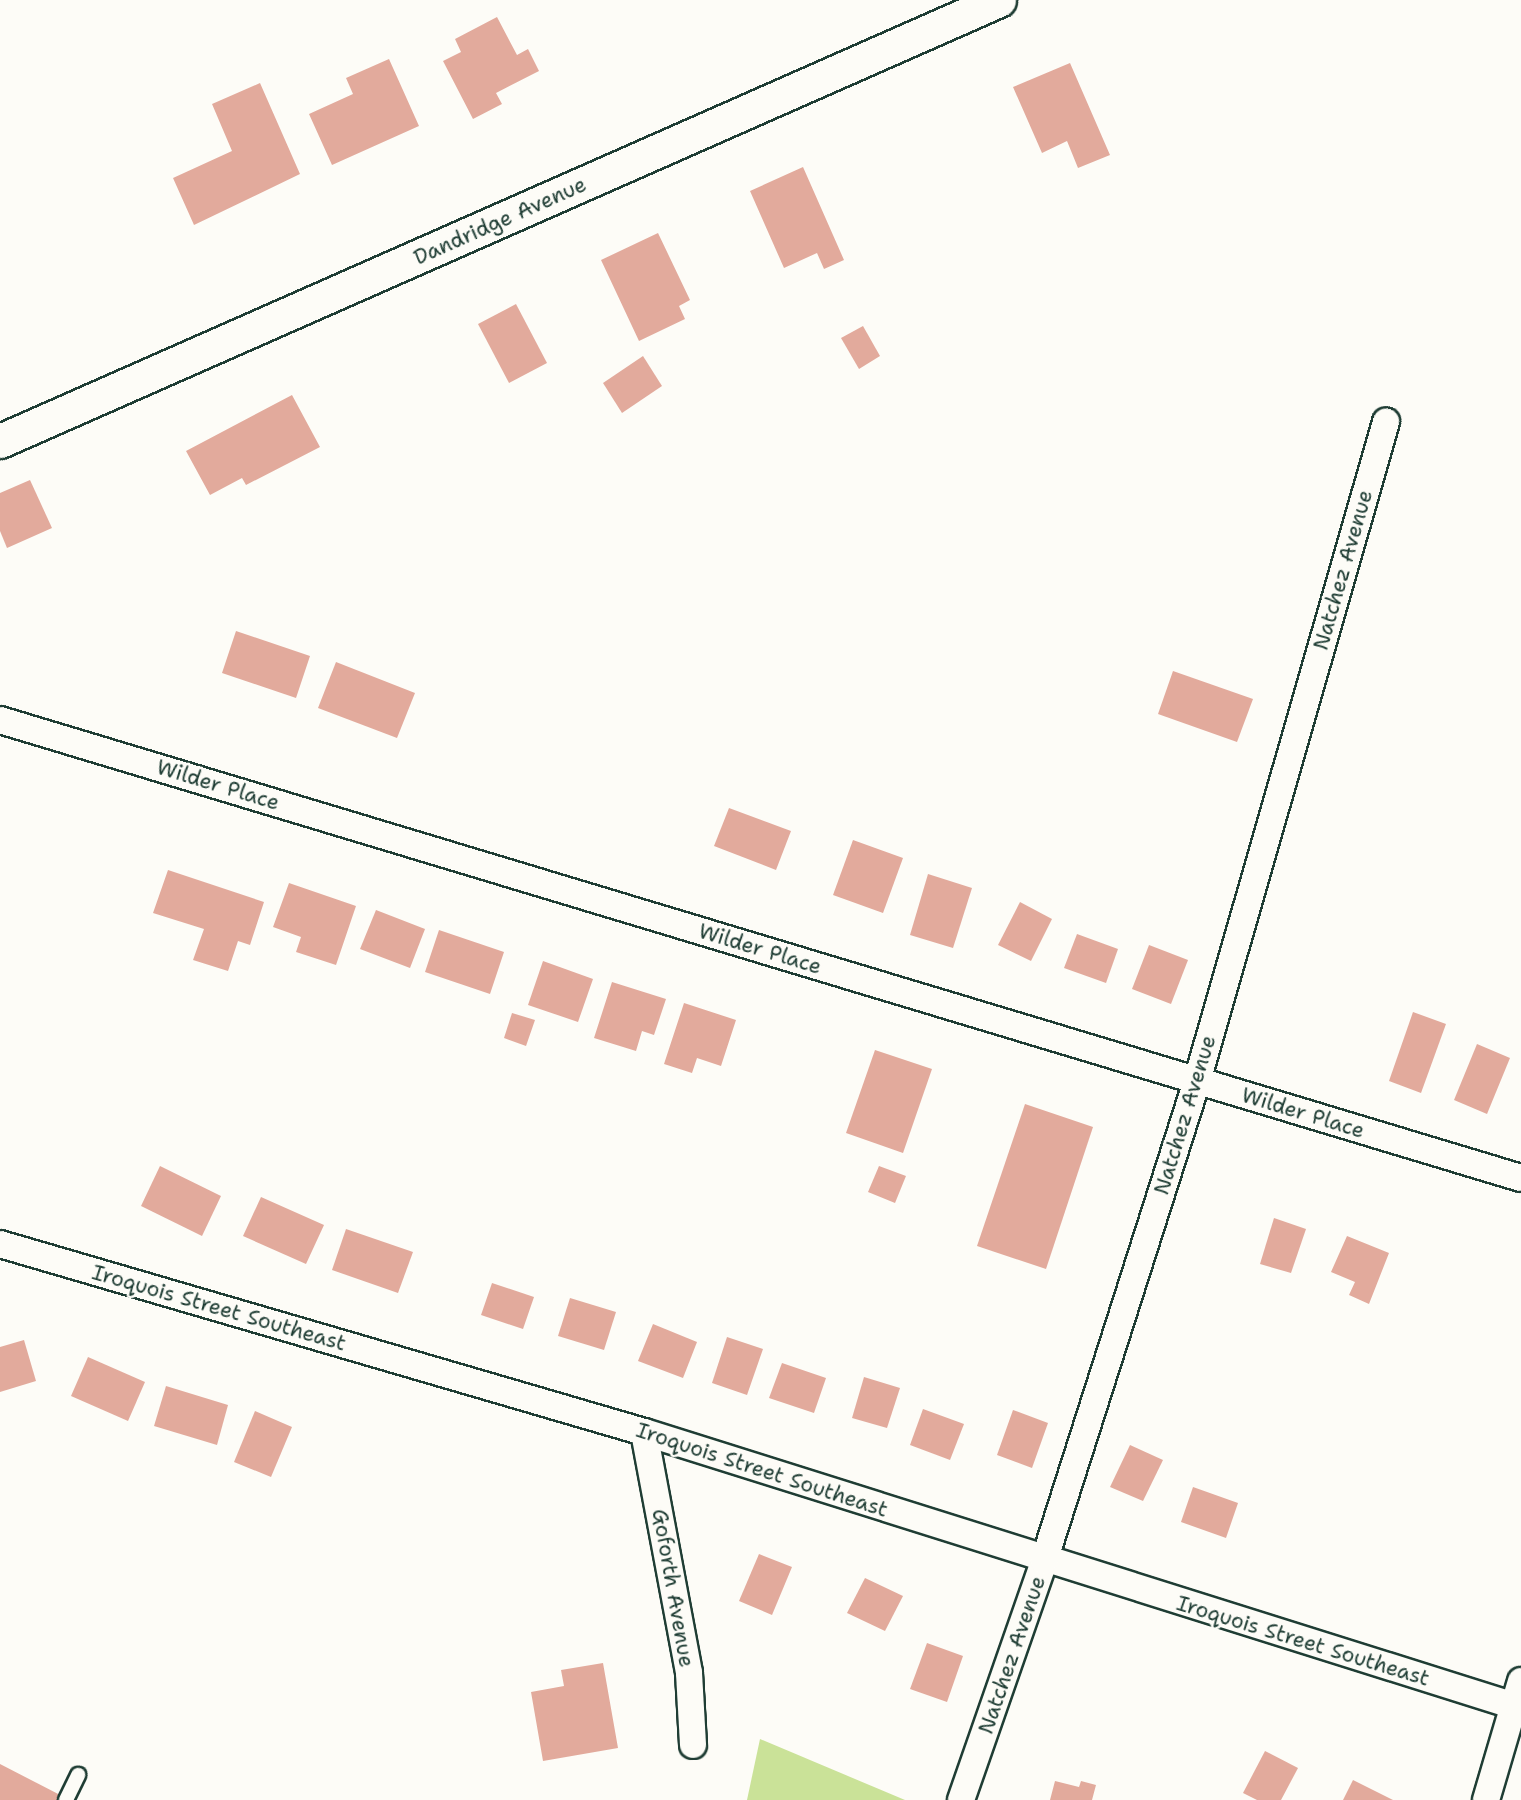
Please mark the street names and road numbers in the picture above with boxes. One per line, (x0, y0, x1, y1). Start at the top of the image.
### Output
street label: Dandridge Avenue (410, 172, 590, 270)
street label: Natchez Avenue (1308, 487, 1378, 653)
street label: Wilder Place (154, 754, 282, 816)
street label: Wilder Place (696, 918, 824, 980)
street label: Natchez Avenue (1149, 1032, 1221, 1198)
street label: Wilder Place (1239, 1082, 1367, 1144)
street label: Iroquois Street Southeast (89, 1260, 349, 1356)
street label: Iroquois Street Southeast (633, 1417, 891, 1523)
street label: Goforth Avenue (647, 1507, 699, 1669)
street label: Natchez Avenue (973, 1573, 1051, 1737)
street label: Iroquois Street Southeast (1174, 1591, 1432, 1691)

